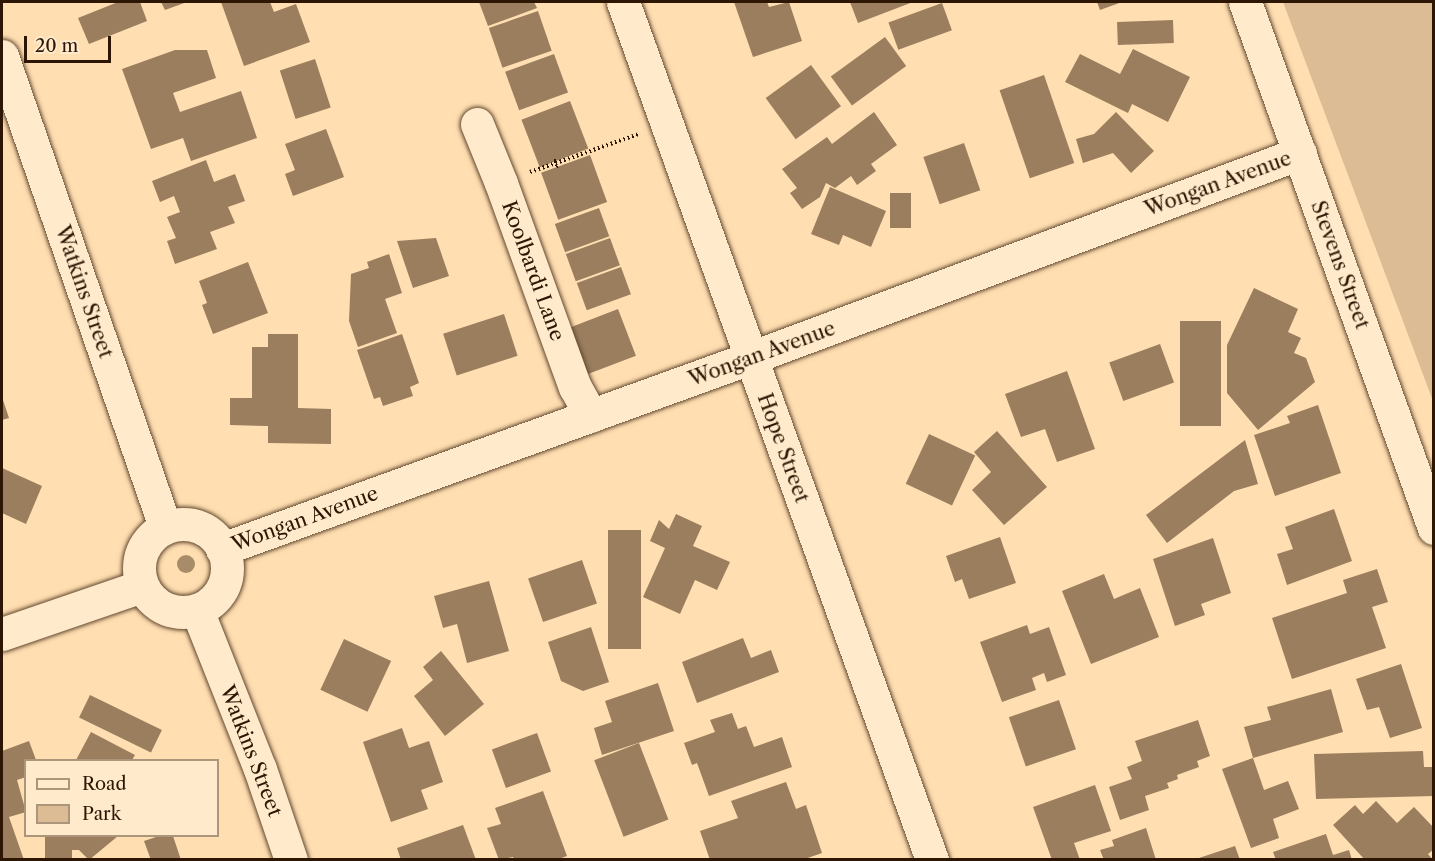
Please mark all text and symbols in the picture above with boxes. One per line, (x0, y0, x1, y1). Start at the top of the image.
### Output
scale bar (27, 24, 114, 62)
text: 20 m (35, 35, 78, 57)
street label: Wongan Avenue (1141, 146, 1295, 222)
street label: Koolbardi Lane (497, 198, 569, 344)
street label: Stevens Street (1306, 198, 1374, 332)
street label: Watkins Street (50, 223, 118, 361)
street label: Wongan Avenue (685, 316, 839, 392)
street label: Hope Street (752, 390, 814, 506)
street label: Wongan Avenue (228, 481, 382, 557)
street label: Watkins Street (215, 682, 287, 820)
legend (24, 759, 219, 837)
text: Road (82, 773, 127, 795)
text: Park (82, 803, 121, 825)

